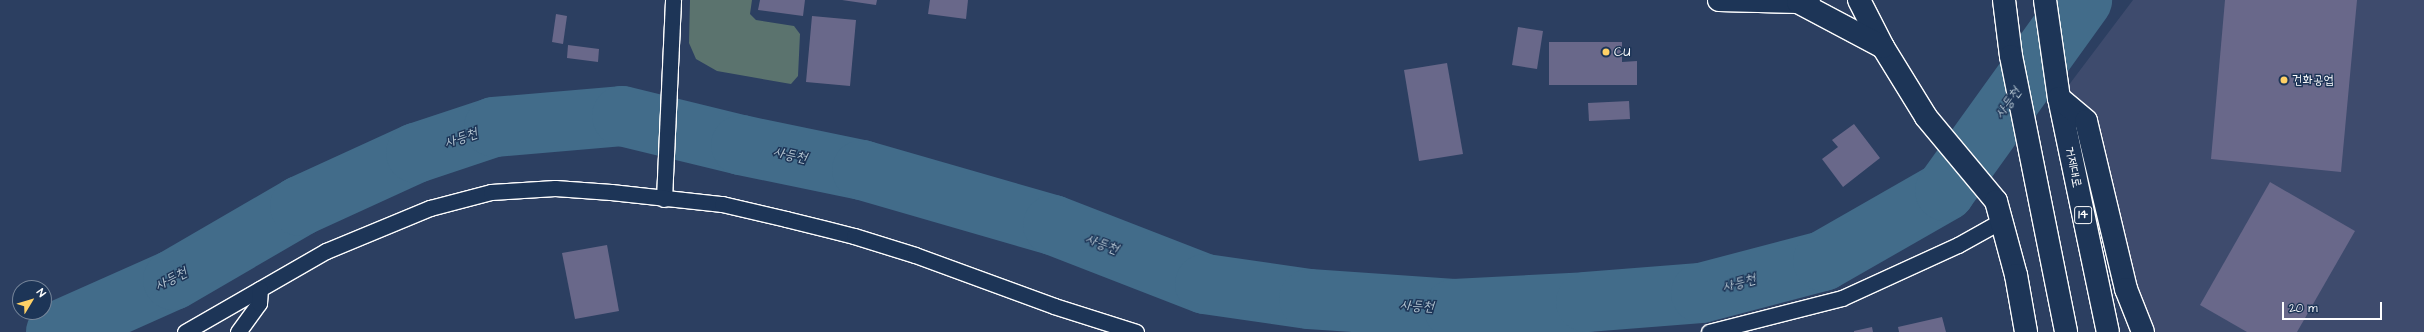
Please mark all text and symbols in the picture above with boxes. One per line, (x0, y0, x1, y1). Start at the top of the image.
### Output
place label: CU (1614, 44, 1631, 60)
marker: CU (1601, 47, 1611, 57)
place label: 건화공업 (2292, 72, 2334, 88)
marker: 건화공업 (2279, 75, 2289, 85)
water label: 사등천 (1991, 84, 2025, 122)
water label: 사등천 (442, 125, 480, 151)
water label: 사등천 (772, 143, 808, 167)
street label: 거제대로 (2061, 145, 2085, 189)
road number: 14 (2074, 205, 2092, 225)
water label: 사등천 (1083, 230, 1121, 258)
water label: 사등천 (152, 264, 190, 294)
water label: 사등천 (1721, 271, 1757, 295)
north arrow (12, 280, 52, 320)
text: N (33, 286, 49, 300)
scale bar (2284, 294, 2384, 320)
water label: 사등천 (1400, 296, 1434, 316)
text: 20 m (2289, 300, 2318, 317)

